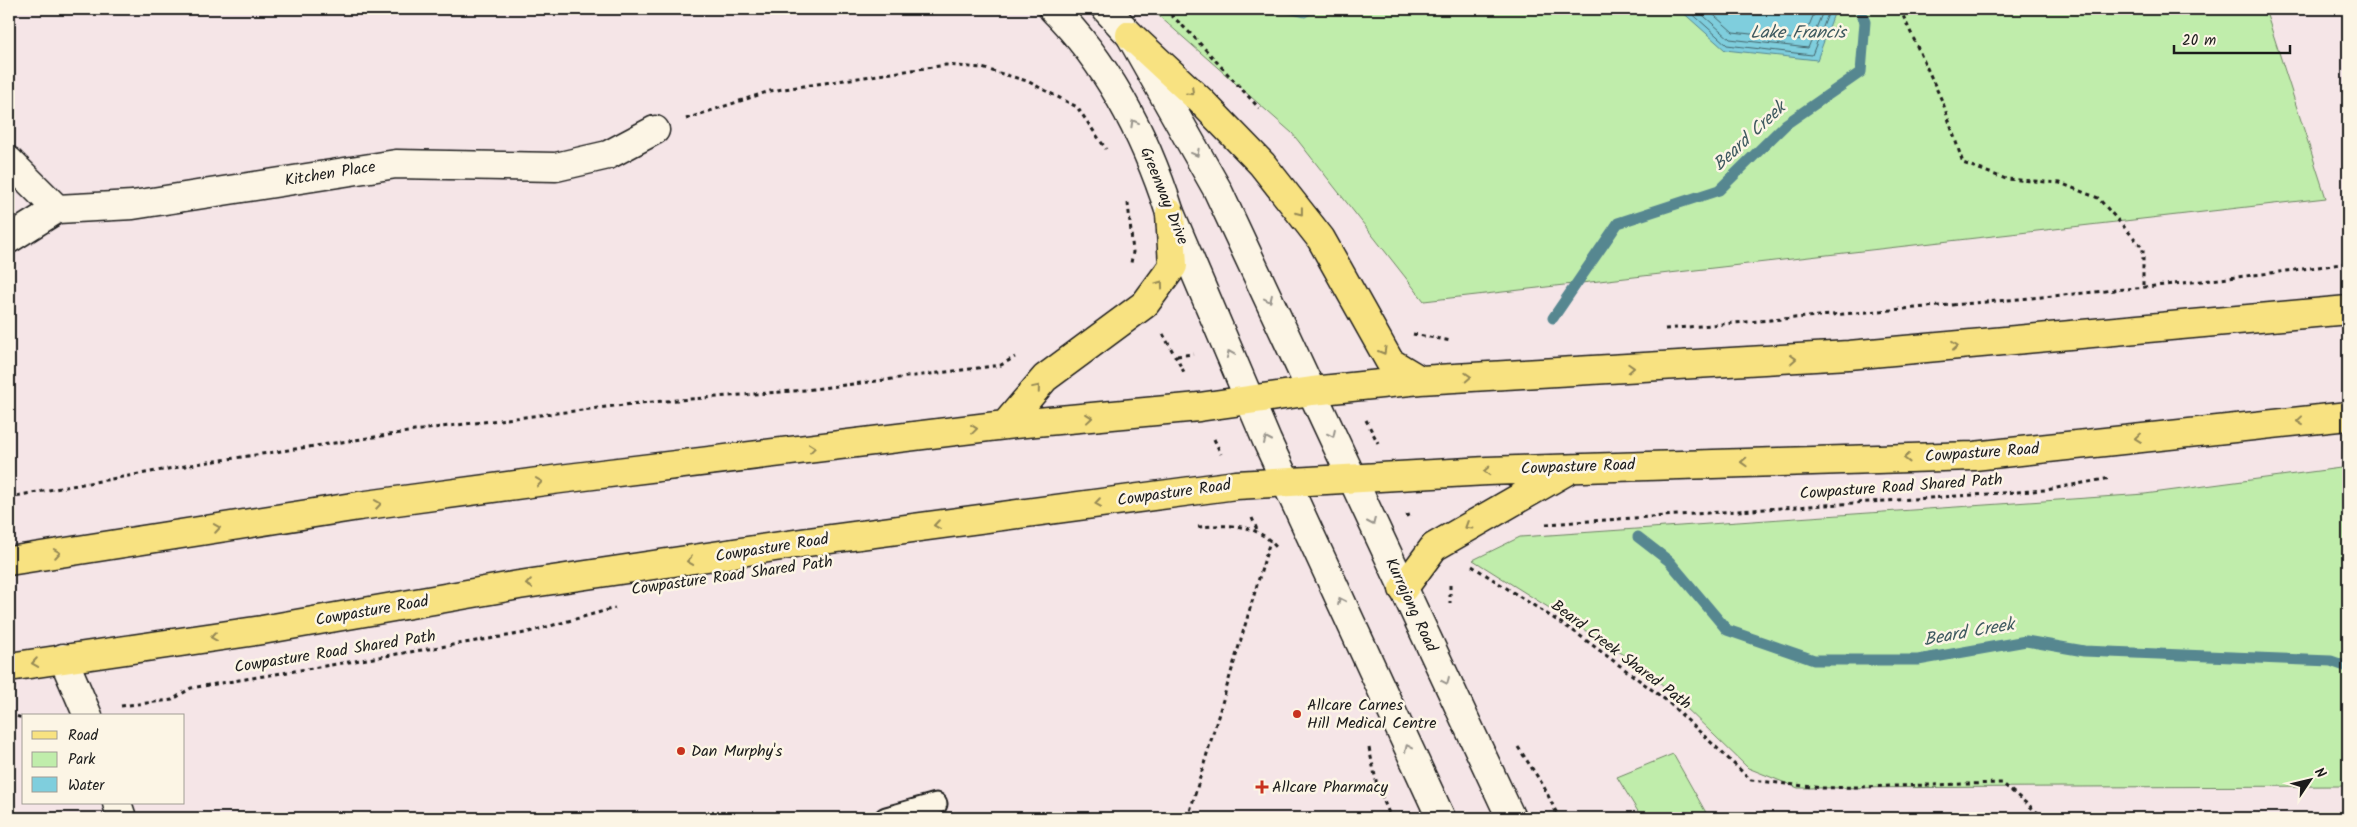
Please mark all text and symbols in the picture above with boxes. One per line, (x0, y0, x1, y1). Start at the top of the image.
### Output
water label: Lake Francis (1750, 19, 1848, 48)
scale bar (2174, 22, 2291, 54)
text: 20 m (2182, 29, 2216, 53)
one-way arrow (1185, 86, 1194, 95)
water label: Beard Creek (1707, 93, 1795, 179)
one-way arrow (1130, 120, 1140, 129)
street label: Greenway Drive (1133, 143, 1195, 249)
one-way arrow (1190, 148, 1200, 157)
street label: Kitchen Place (283, 154, 377, 194)
one-way arrow (1294, 206, 1302, 215)
one-way arrow (1154, 280, 1163, 290)
one-way arrow (1262, 294, 1273, 303)
one-way arrow (1951, 341, 1959, 352)
one-way arrow (1377, 346, 1387, 355)
one-way arrow (1226, 350, 1236, 359)
one-way arrow (1789, 353, 1797, 364)
one-way arrow (1627, 362, 1635, 373)
one-way arrow (1465, 372, 1473, 383)
one-way arrow (1031, 384, 1040, 393)
one-way arrow (1085, 413, 1093, 424)
one-way arrow (2295, 415, 2303, 426)
one-way arrow (970, 424, 978, 435)
one-way arrow (1326, 429, 1336, 438)
one-way arrow (2134, 432, 2142, 443)
one-way arrow (1262, 436, 1273, 445)
street label: Cowpasture Road (1924, 436, 2041, 469)
one-way arrow (809, 443, 817, 454)
street label: Cowpasture Road (1520, 452, 1637, 481)
one-way arrow (1902, 452, 1910, 463)
one-way arrow (1740, 456, 1748, 467)
one-way arrow (1483, 465, 1491, 476)
street label: Cowpasture Road Shared Path (1799, 467, 2003, 507)
street label: Cowpasture Road (1116, 473, 1233, 513)
one-way arrow (535, 477, 543, 488)
one-way arrow (1094, 498, 1102, 508)
one-way arrow (374, 499, 382, 509)
one-way arrow (1366, 517, 1377, 526)
one-way arrow (933, 519, 941, 530)
one-way arrow (1464, 520, 1473, 530)
one-way arrow (213, 524, 222, 534)
street label: Cowpasture Road (714, 527, 831, 569)
one-way arrow (53, 549, 61, 559)
street label: Cowpasture Road Shared Path (630, 549, 834, 603)
street label: Kurrajong Road (1378, 554, 1444, 657)
one-way arrow (685, 555, 693, 566)
one-way arrow (525, 578, 533, 589)
street label: Cowpasture Road (313, 589, 432, 633)
street label: Beard Creek Shared Path (1545, 594, 1697, 716)
one-way arrow (1336, 597, 1347, 606)
water label: Beard Creek (1921, 610, 2019, 655)
street label: Cowpasture Road Shared Path (233, 624, 437, 680)
one-way arrow (209, 631, 218, 641)
one-way arrow (31, 657, 39, 668)
one-way arrow (1440, 676, 1451, 685)
place label: Allcare Carnes Hill Medical Centre (1307, 693, 1436, 736)
marker: Allcare Carnes Hill Medical Centre (1291, 708, 1303, 720)
legend (22, 714, 185, 804)
text: Road (68, 724, 99, 748)
place label: Dan Murphy's (691, 739, 782, 764)
marker: Dan Murphy's (675, 745, 687, 757)
one-way arrow (1404, 745, 1414, 754)
text: Park (68, 748, 96, 772)
north arrow (2284, 754, 2334, 804)
text: N (2308, 763, 2331, 783)
text: Water (68, 774, 105, 798)
place label: Allcare Pharmacy (1272, 775, 1389, 800)
marker: Allcare Pharmacy (1256, 781, 1268, 793)

